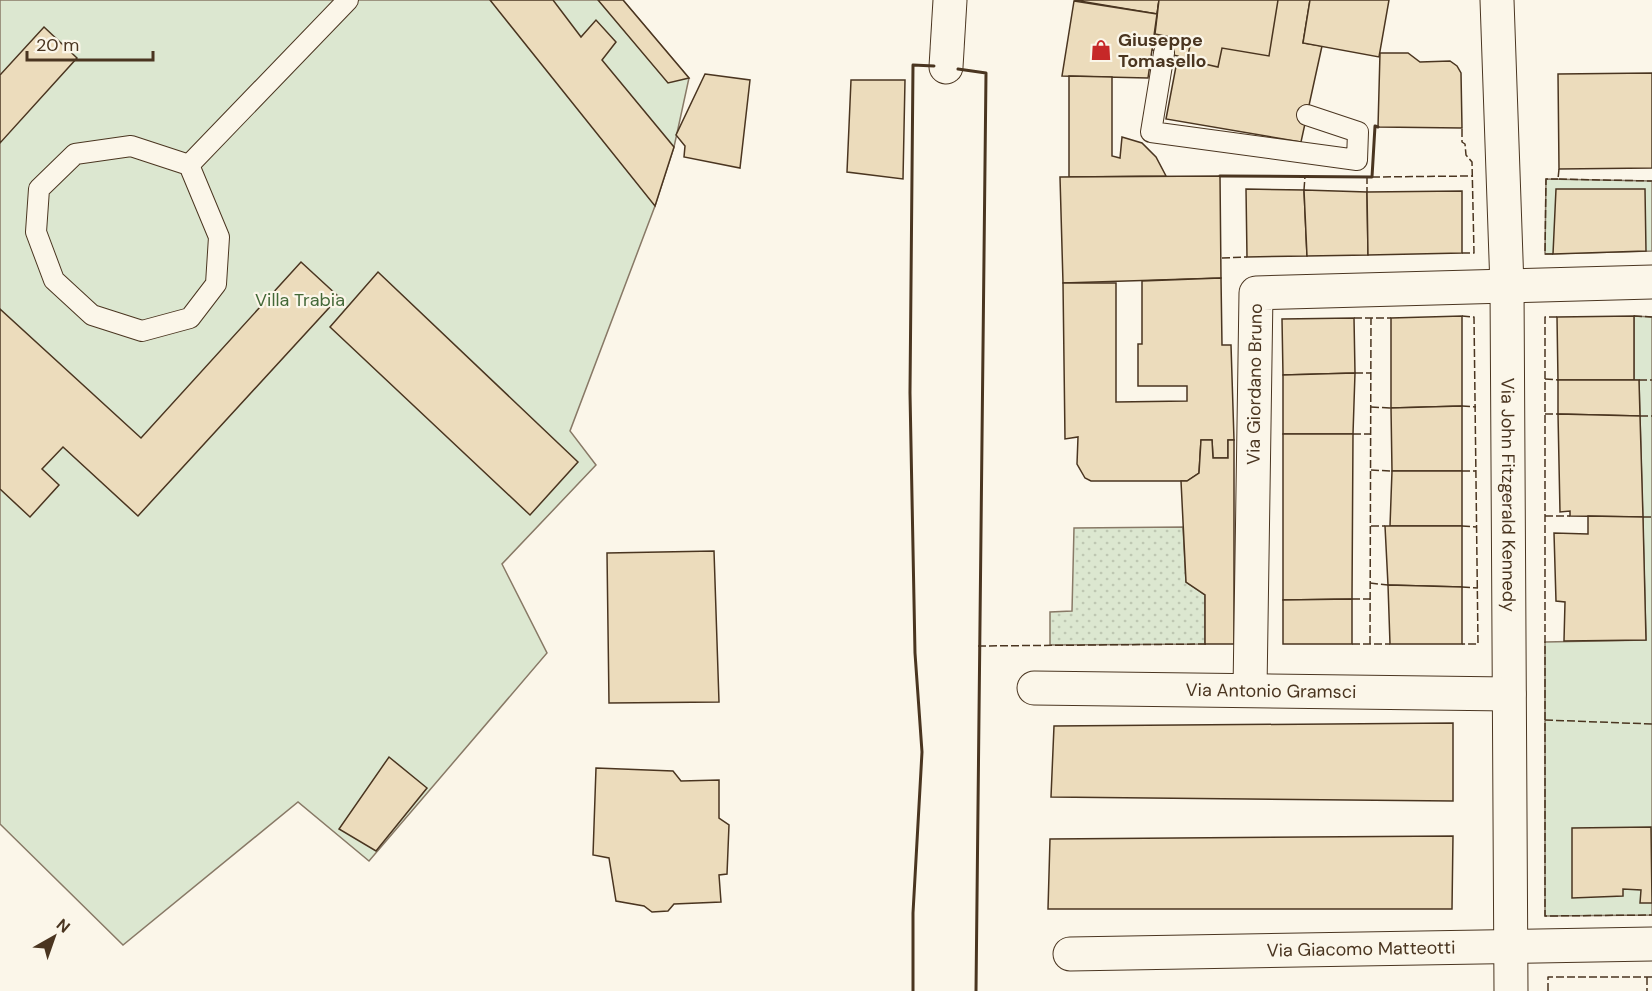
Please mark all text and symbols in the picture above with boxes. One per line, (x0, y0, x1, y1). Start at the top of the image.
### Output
scale bar (27, 24, 153, 62)
place label: Giuseppe Tomasello (1118, 28, 1207, 73)
text: 20 m (36, 33, 79, 57)
shop icon: Giuseppe Tomasello (1089, 38, 1113, 62)
park label: Villa Trabia (255, 288, 345, 312)
street label: Via Giordano Bruno (1241, 303, 1268, 465)
street label: Via John Fitzgerald Kennedy (1496, 378, 1521, 612)
street label: Via Antonio Gramsci (1185, 678, 1357, 704)
north arrow (24, 907, 84, 967)
text: N (52, 914, 75, 938)
street label: Via Giacomo Matteotti (1266, 935, 1456, 963)

